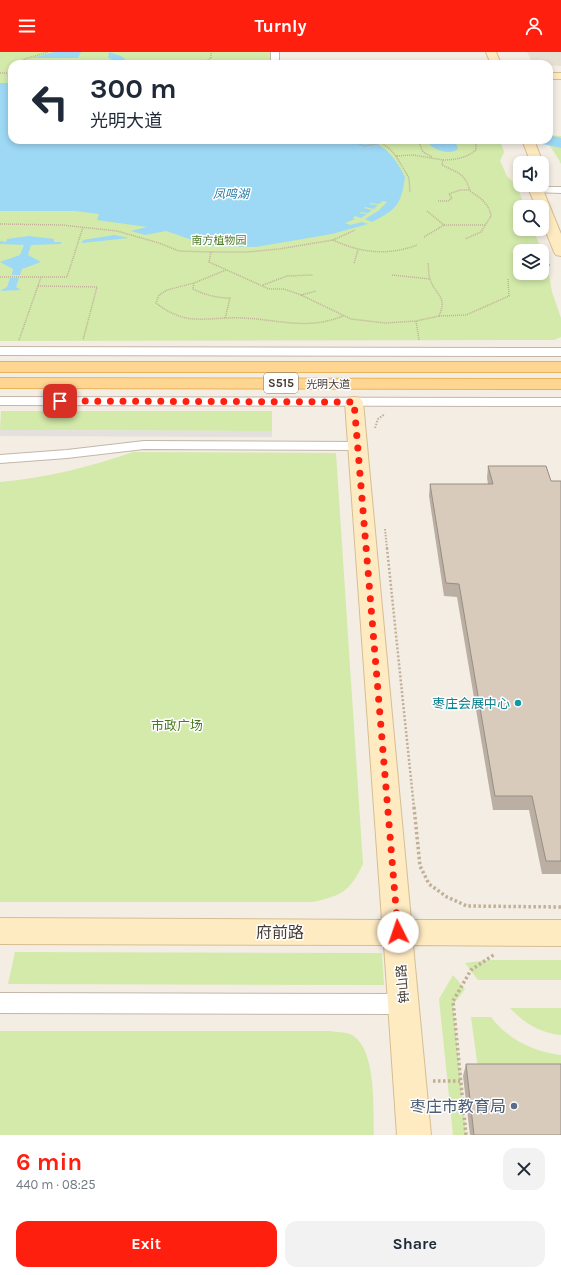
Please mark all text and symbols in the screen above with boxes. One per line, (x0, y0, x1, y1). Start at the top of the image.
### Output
icon: menu (16, 15, 38, 37)
text: Turnly (254, 15, 307, 37)
icon: person (523, 15, 545, 37)
text: 300 m (90, 72, 177, 105)
icon: left (24, 76, 76, 128)
text: 光明大道 (90, 110, 162, 132)
map controls (513, 156, 549, 280)
button: sound (513, 156, 549, 192)
water label: 凤鸣湖 (213, 187, 251, 201)
button: search (513, 200, 549, 236)
park label: 南方植物园 (192, 234, 247, 247)
button: layers (513, 244, 549, 280)
road number: S515 (264, 373, 298, 393)
street label: 光明大道 (306, 378, 350, 391)
pin (43, 384, 77, 418)
icon: arrive (49, 390, 71, 412)
place label: 枣庄会展中心 (432, 696, 510, 711)
marker: 枣庄会展中心 (513, 698, 523, 708)
park label: 市政广场 (151, 718, 203, 733)
position arrow (377, 911, 419, 953)
street label: 府前路 (256, 923, 304, 942)
street label: 钟山路 (393, 964, 412, 1004)
place label: 枣庄市教育局 (410, 1097, 506, 1116)
marker: 枣庄市教育局 (509, 1101, 519, 1111)
text: 6 min (16, 1148, 82, 1176)
button: close (503, 1148, 545, 1190)
text: 440 m · 08:25 (16, 1177, 96, 1192)
button: Exit (16, 1221, 277, 1267)
button: Share (285, 1221, 545, 1267)

